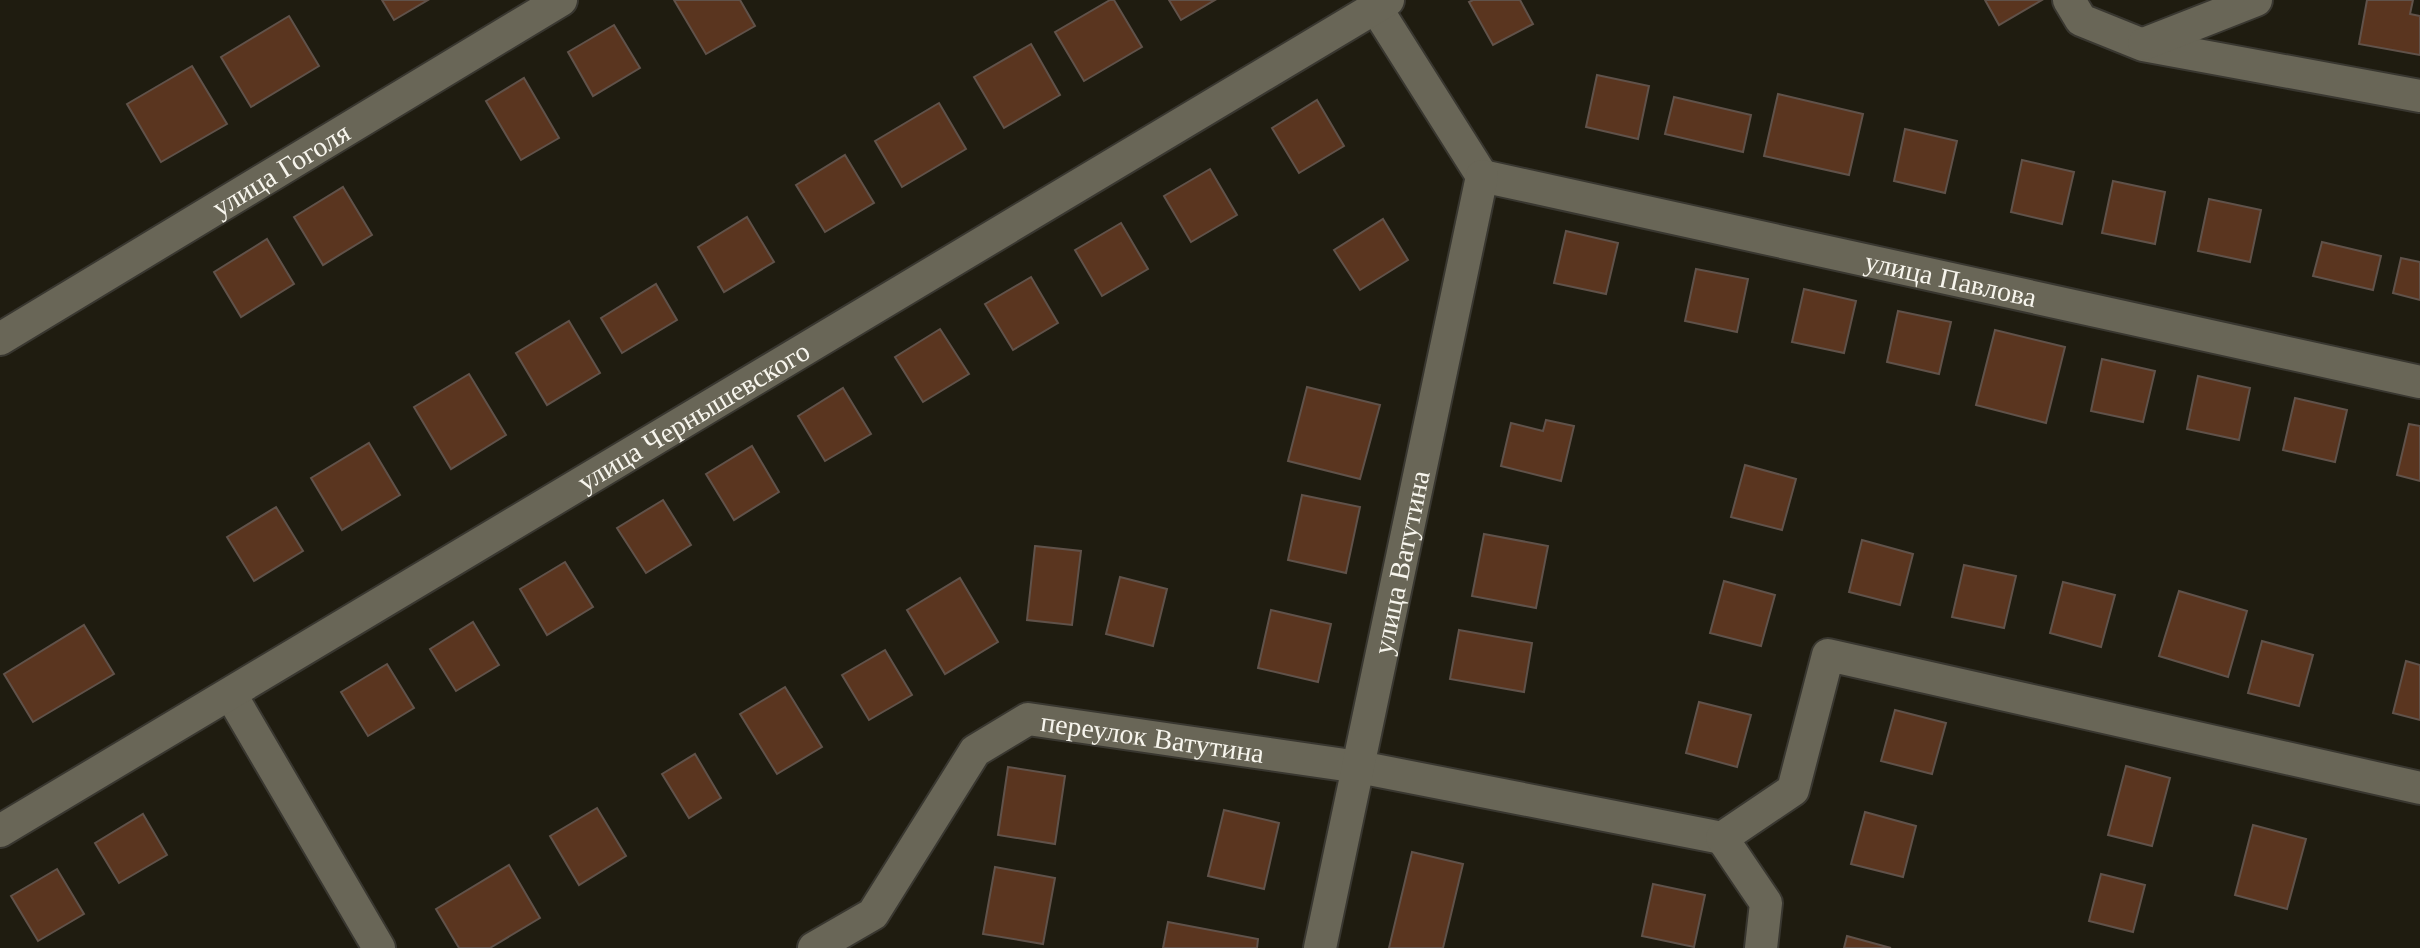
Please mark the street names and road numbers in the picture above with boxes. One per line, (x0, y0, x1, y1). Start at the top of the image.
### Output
street label: улица Гоголя (207, 116, 356, 223)
street label: улица Павлова (1862, 246, 2040, 313)
street label: улица Чернышевского (572, 335, 815, 498)
street label: улица Ватутина (1367, 467, 1436, 657)
street label: переулок Ватутина (1039, 706, 1267, 769)

